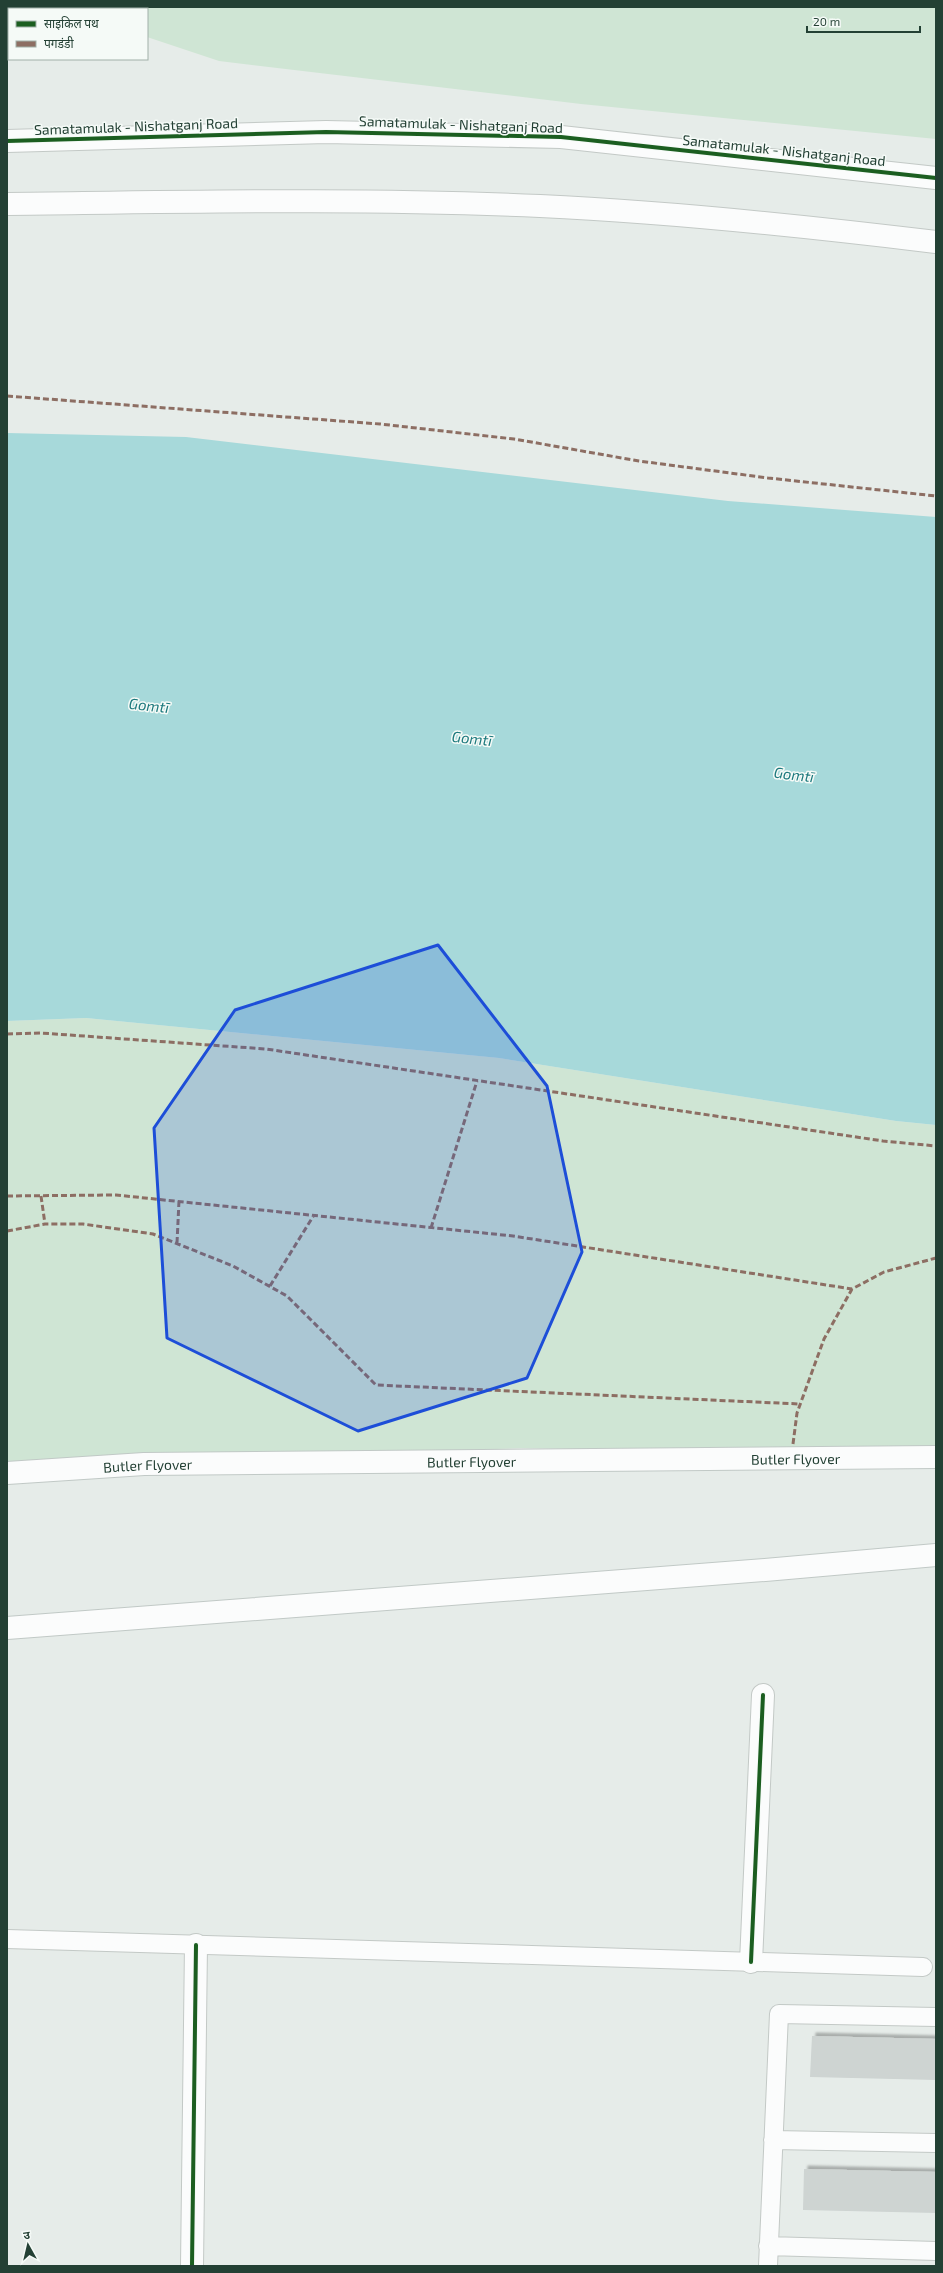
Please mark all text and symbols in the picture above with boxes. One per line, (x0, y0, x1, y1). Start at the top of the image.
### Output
legend (8, 8, 148, 60)
scale bar (807, 8, 920, 34)
text: 20 m (813, 14, 840, 28)
text: साइकिल पथ (44, 16, 99, 31)
text: पगडंडी (44, 36, 74, 50)
street label: Samatamulak - Nishatganj Road (359, 112, 563, 136)
street label: Samatamulak - Nishatganj Road (34, 114, 238, 138)
street label: Samatamulak - Nishatganj Road (682, 131, 886, 169)
water label: Gomtī (128, 694, 171, 716)
water label: Gomtī (451, 727, 494, 749)
water label: Gomtī (773, 763, 816, 786)
street label: Butler Flyover (751, 1449, 841, 1467)
street label: Butler Flyover (427, 1452, 517, 1470)
street label: Butler Flyover (103, 1455, 193, 1475)
north arrow (8, 2225, 48, 2265)
text: उ (22, 2228, 31, 2241)

